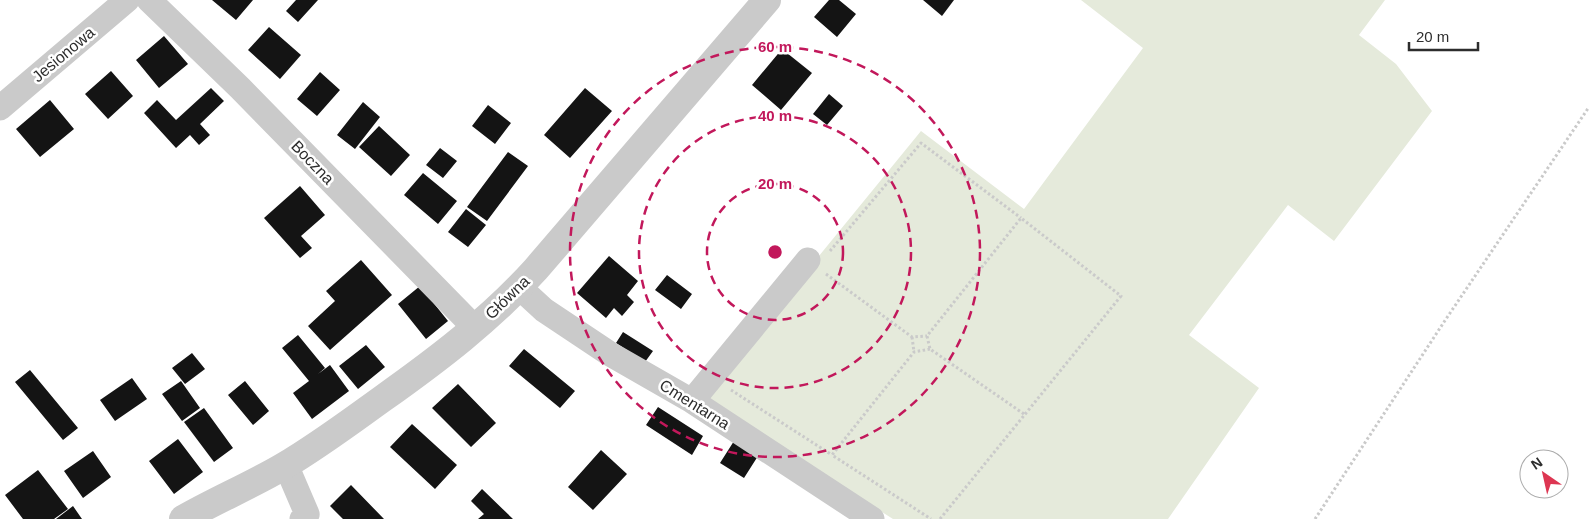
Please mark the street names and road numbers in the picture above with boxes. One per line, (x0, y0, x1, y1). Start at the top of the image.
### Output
street label: Jesionowa (29, 24, 98, 85)
street label: Boczna (288, 137, 337, 188)
street label: Główna (482, 272, 533, 322)
street label: Cmentarna (657, 376, 733, 433)

